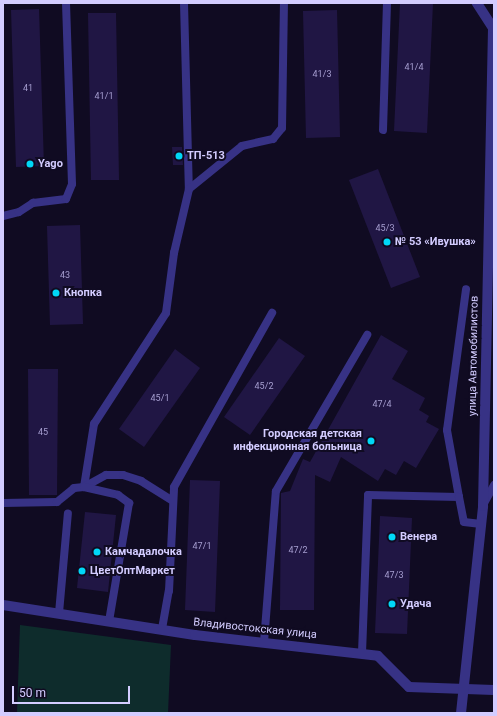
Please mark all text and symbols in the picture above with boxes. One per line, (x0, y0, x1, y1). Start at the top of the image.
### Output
house number: 41/4 (405, 62, 423, 72)
house number: 41/3 (313, 69, 331, 79)
house number: 41 (23, 83, 33, 93)
house number: 41/1 (95, 91, 113, 101)
place label: ТП-513 (187, 149, 225, 163)
marker: ТП-513 (174, 151, 184, 161)
place label: Yago (38, 157, 63, 171)
marker: Yago (25, 159, 35, 169)
house number: 45/3 (376, 223, 394, 233)
place label: № 53 «Ивушка» (395, 235, 476, 249)
marker: № 53 «Ивушка» (382, 237, 392, 247)
house number: 43 (60, 270, 70, 280)
place label: Кнопка (64, 286, 102, 300)
marker: Кнопка (51, 288, 61, 298)
street label: улица Автомобилистов (466, 296, 482, 416)
house number: 45/2 (255, 381, 273, 391)
house number: 45/1 (151, 393, 169, 403)
house number: 47/4 (373, 399, 391, 409)
house number: 45 (38, 427, 48, 437)
place label: Городская детская инфекционная больница (233, 428, 362, 454)
marker: Городская детская инфекционная больница (365, 435, 377, 447)
place label: Венера (400, 530, 437, 544)
marker: Венера (387, 532, 397, 542)
house number: 47/1 (193, 541, 211, 551)
place label: Камчадалочка (105, 545, 182, 559)
house number: 47/2 (289, 545, 307, 555)
marker: Камчадалочка (92, 547, 102, 557)
place label: ЦветОптМаркет (90, 564, 175, 578)
marker: ЦветОптМаркет (77, 566, 87, 576)
house number: 47/3 (385, 570, 403, 580)
place label: Удача (400, 597, 431, 611)
marker: Удача (387, 599, 397, 609)
street label: Владивостокская улица (192, 616, 318, 642)
scale bar (14, 678, 132, 704)
text: 50 m (19, 686, 46, 700)

